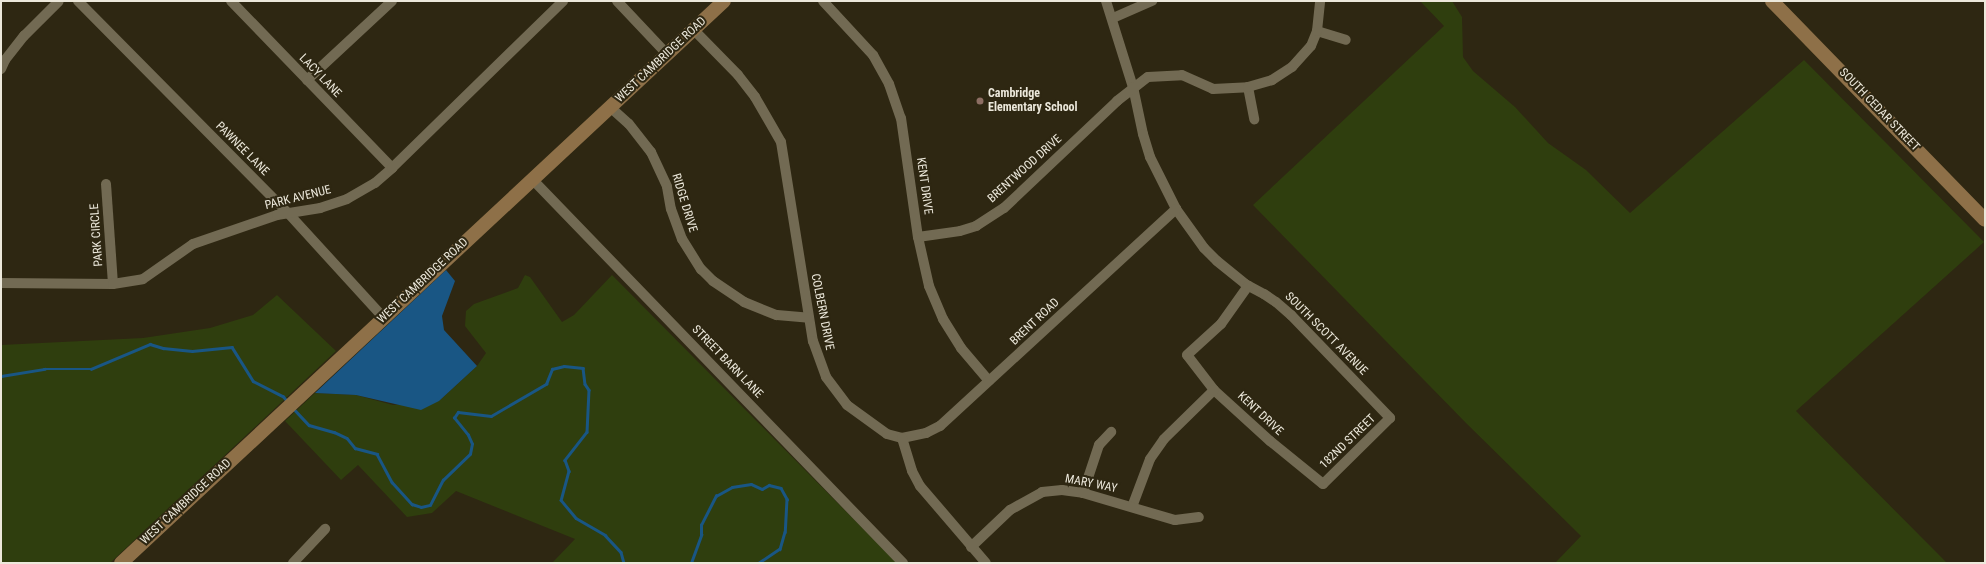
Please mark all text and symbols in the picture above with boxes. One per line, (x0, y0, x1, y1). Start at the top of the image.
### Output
street label: WEST CAMBRIDGE ROAD (613, 14, 709, 106)
street label: LACY LANE (296, 51, 344, 101)
street label: SOUTH CEDAR STREET (1836, 66, 1922, 154)
place label: Cambridge Elementary School (988, 87, 1078, 115)
marker: Cambridge Elementary School (975, 96, 985, 106)
street label: PAWNEE LANE (212, 119, 272, 179)
street label: BRENTWOOD DRIVE (985, 132, 1065, 206)
street label: KENT DRIVE (913, 156, 935, 216)
street label: RIDGE DRIVE (668, 172, 700, 234)
street label: PARK AVENUE (263, 183, 333, 213)
street label: PARK CIRCLE (88, 203, 106, 267)
street label: WEST CAMBRIDGE ROAD (375, 235, 471, 327)
street label: COLBERN DRIVE (808, 272, 836, 352)
street label: SOUTH SCOTT AVENUE (1282, 290, 1370, 378)
street label: BRENT ROAD (1007, 295, 1063, 349)
street label: STREET BARN LANE (688, 322, 766, 402)
street label: KENT DRIVE (1234, 389, 1286, 439)
street label: 182ND STREET (1317, 412, 1379, 472)
street label: WEST CAMBRIDGE ROAD (138, 456, 234, 548)
street label: MARY WAY (1064, 472, 1118, 496)

